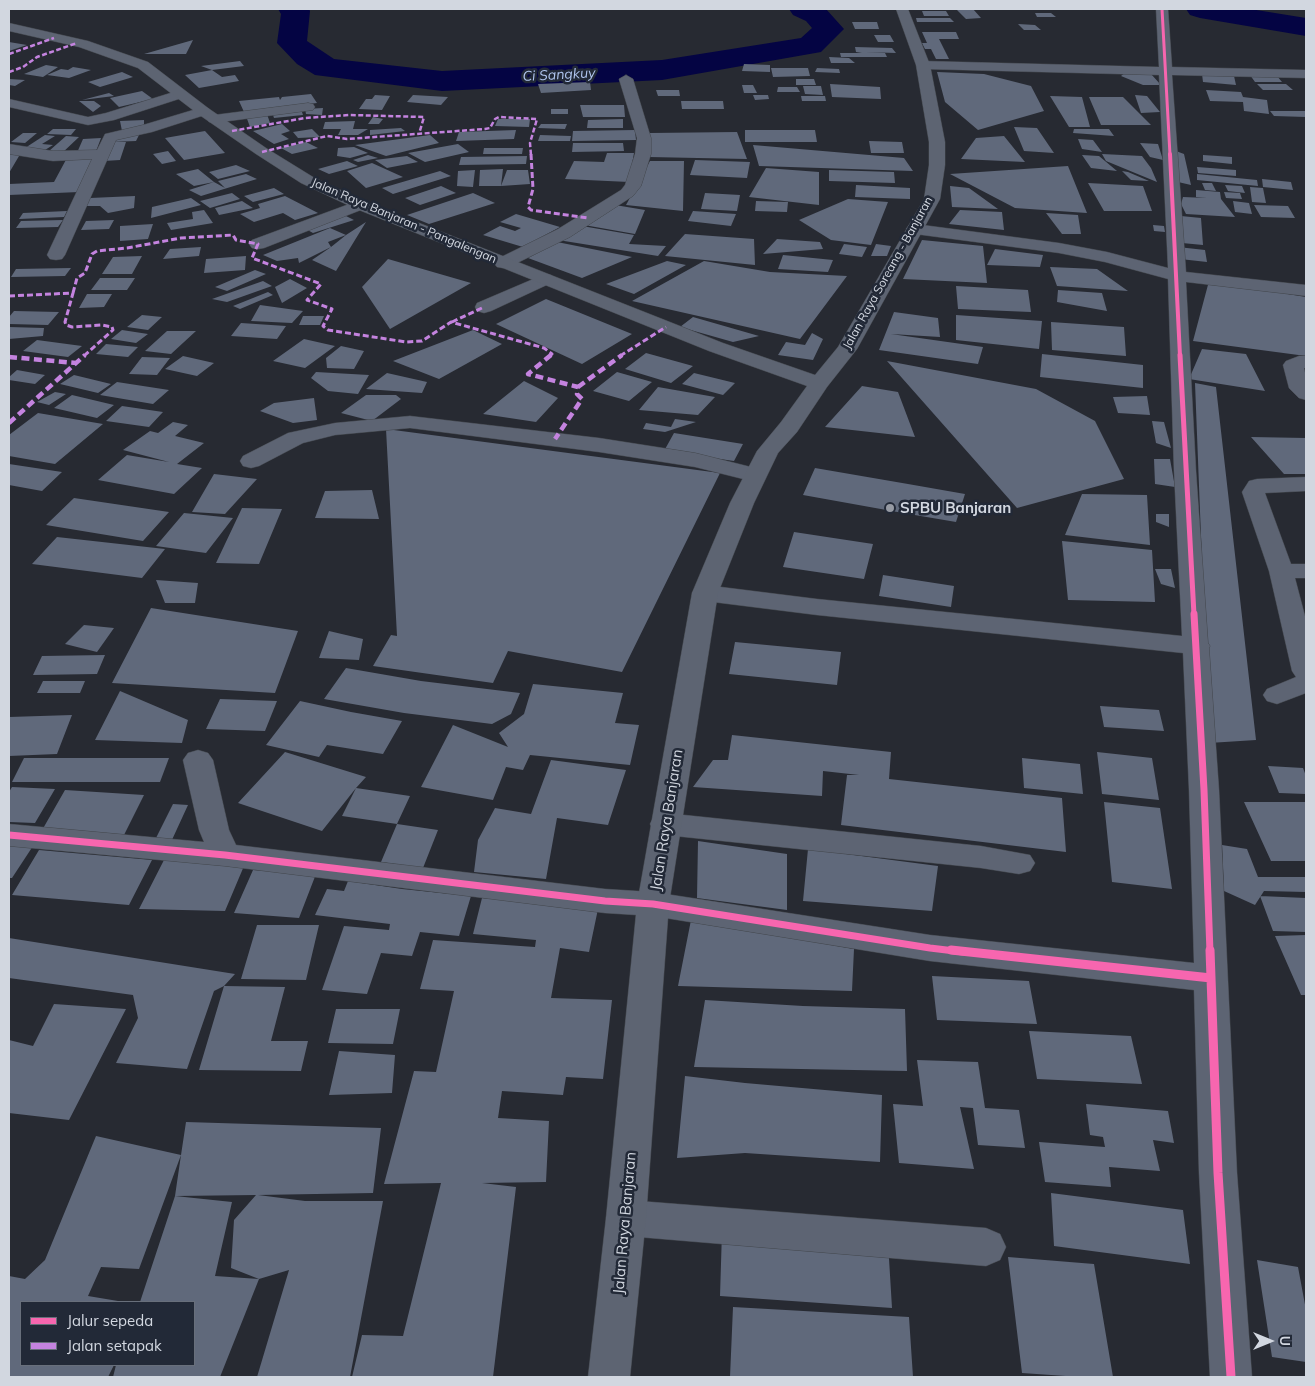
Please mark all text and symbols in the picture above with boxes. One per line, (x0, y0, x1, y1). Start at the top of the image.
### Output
water label: Ci Sangkuy (522, 65, 596, 85)
street label: Jalan Raya Banjaran - Pangalengan (309, 175, 499, 267)
street label: Jalan Raya Soreang - Banjaran (840, 194, 936, 352)
place label: SPBU Banjaran (900, 499, 1011, 517)
marker: SPBU Banjaran (884, 502, 896, 514)
street label: Jalan Raya Banjaran (647, 748, 687, 892)
street label: Jalan Raya Banjaran (610, 1151, 640, 1295)
legend (20, 1301, 195, 1366)
text: Jalur sepeda (67, 1311, 153, 1330)
north arrow (1245, 1316, 1295, 1366)
text: Jalan setapak (67, 1336, 162, 1355)
text: U (1276, 1336, 1294, 1346)

